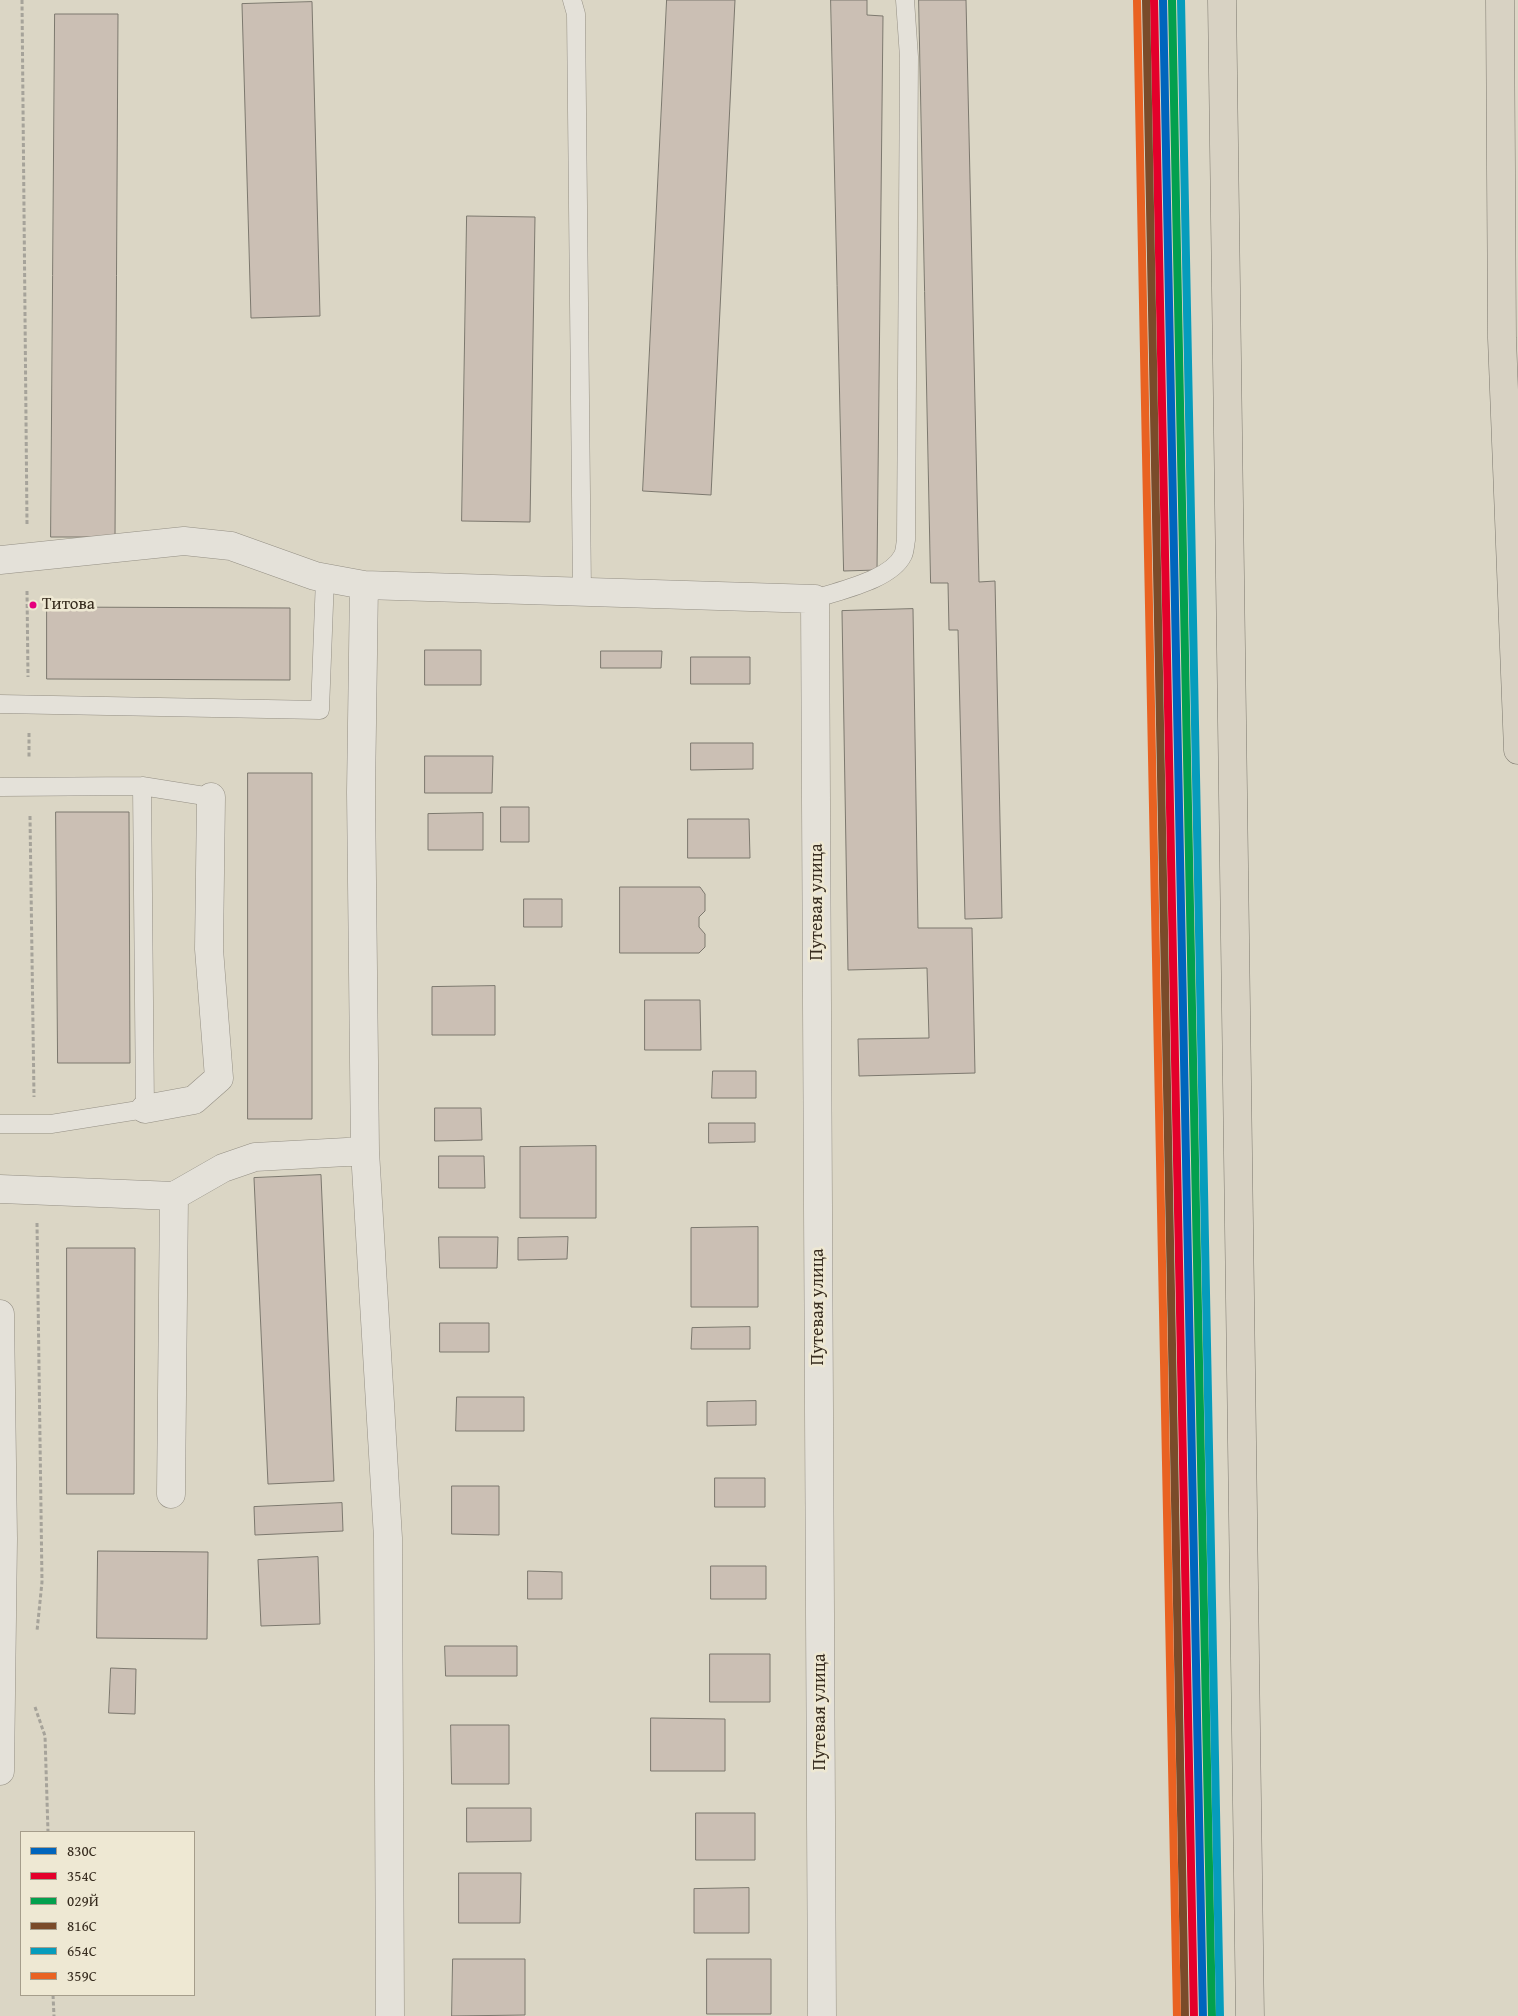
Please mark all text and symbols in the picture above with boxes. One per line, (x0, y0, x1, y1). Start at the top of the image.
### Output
place label: Титова (42, 595, 95, 615)
marker: Титова (28, 600, 38, 610)
street label: Путевая улица (806, 844, 828, 960)
street label: Путевая улица (807, 1249, 829, 1365)
street label: Путевая улица (809, 1654, 831, 1770)
legend (20, 1831, 195, 1996)
text: 830С (67, 1840, 97, 1861)
text: 354С (67, 1865, 97, 1886)
text: 029Й (67, 1890, 99, 1911)
text: 816С (67, 1915, 97, 1936)
text: 654С (67, 1940, 97, 1961)
text: 359С (67, 1965, 97, 1986)

